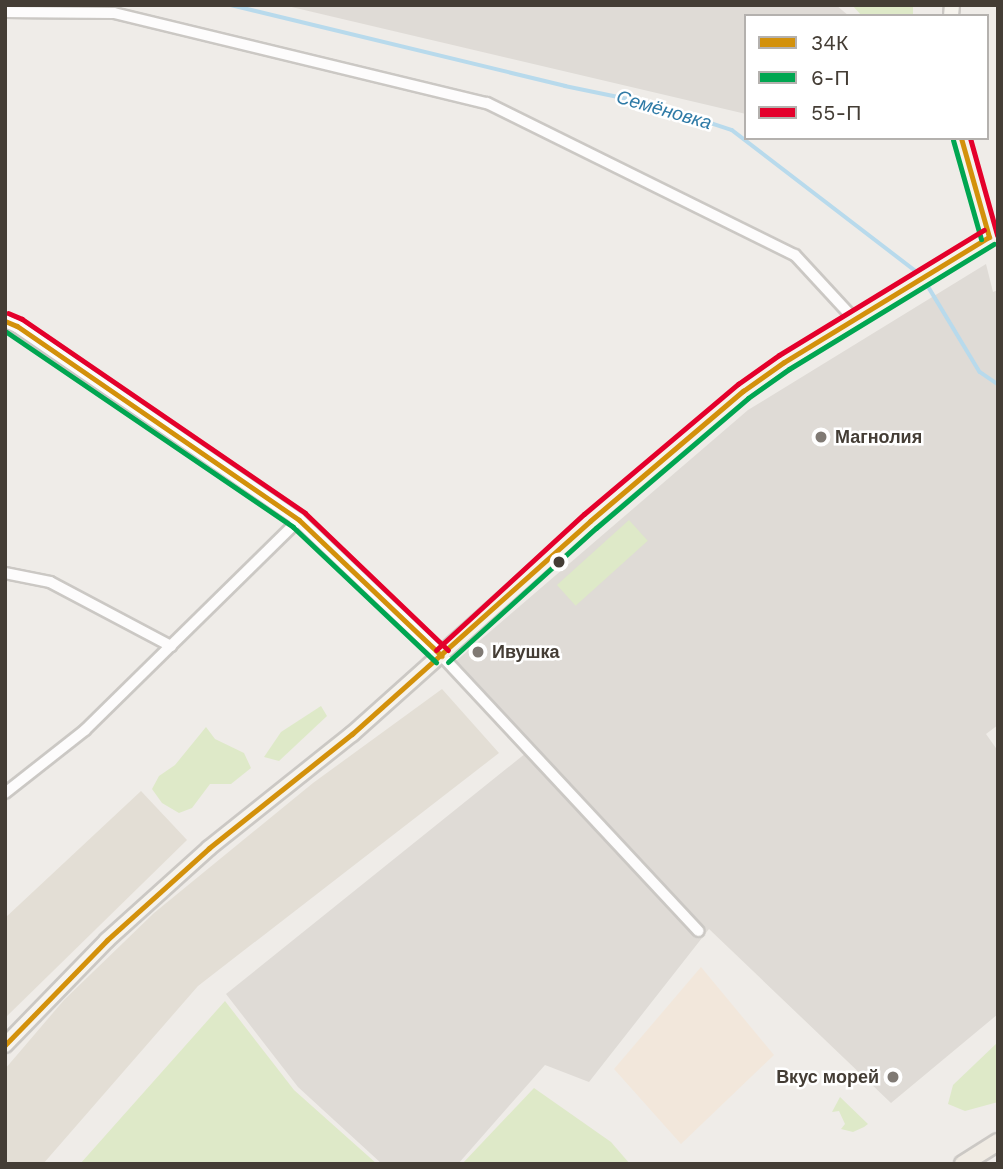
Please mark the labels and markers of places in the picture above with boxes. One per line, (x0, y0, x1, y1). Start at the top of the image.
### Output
place label: Магнолия (835, 426, 922, 448)
marker: Магнолия (813, 429, 829, 445)
unlabelled marker (552, 555, 566, 569)
place label: Ивушка (492, 641, 560, 663)
marker: Ивушка (470, 644, 486, 660)
place label: Вкус морей (776, 1066, 879, 1088)
marker: Вкус морей (885, 1069, 901, 1085)

